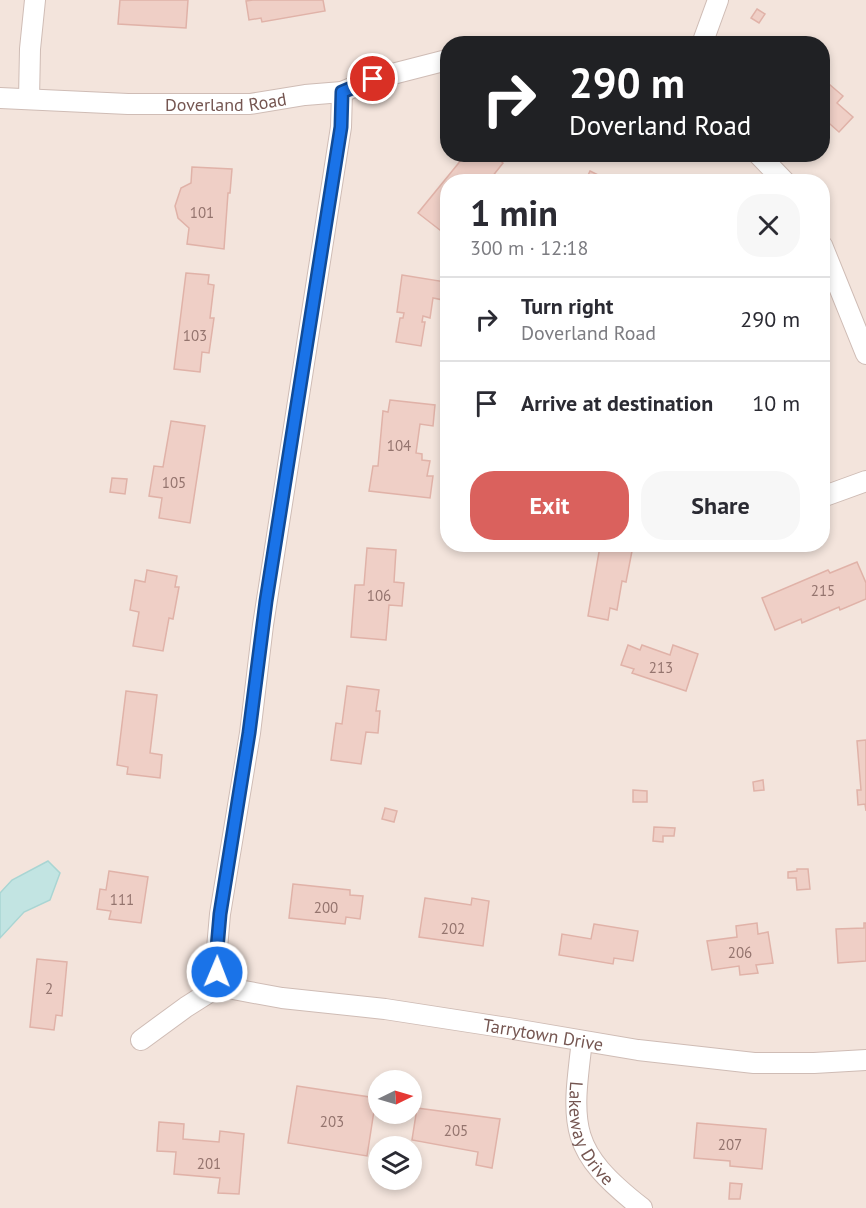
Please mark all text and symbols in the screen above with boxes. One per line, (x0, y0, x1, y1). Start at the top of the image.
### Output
pin (347, 53, 398, 104)
text: 290 m (569, 55, 685, 110)
icon: right (470, 60, 548, 138)
icon: arrive (356, 62, 389, 95)
street label: Doverland Road (165, 87, 288, 116)
text: Doverland Road (569, 108, 751, 142)
text: 1 min (470, 189, 558, 236)
button: close (737, 194, 800, 257)
house number: 101 (190, 203, 214, 222)
text: 300 m · 12:18 (470, 235, 588, 261)
text: Turn right (521, 292, 613, 320)
icon: right (470, 303, 503, 336)
text: 290 m (740, 305, 800, 333)
text: Doverland Road (521, 320, 656, 346)
house number: 103 (183, 326, 207, 345)
icon: arrive (470, 387, 503, 420)
text: Arrive at destination (521, 389, 713, 417)
text: 10 m (752, 389, 800, 417)
house number: 104 (387, 436, 411, 455)
button: Exit (470, 471, 629, 540)
button: Share (641, 471, 800, 540)
house number: 105 (162, 473, 186, 492)
house number: 215 (811, 581, 835, 600)
house number: 106 (367, 586, 391, 605)
house number: 213 (649, 658, 673, 677)
house number: 111 (110, 890, 134, 909)
house number: 200 (314, 898, 338, 917)
house number: 202 (441, 919, 465, 938)
position arrow (185, 940, 249, 1004)
house number: 206 (728, 943, 752, 962)
house number: 2 (45, 979, 53, 998)
street label: Tarrytown Drive (482, 1013, 605, 1055)
north arrow (368, 1070, 422, 1124)
map controls (368, 1070, 422, 1190)
street label: Lakeway Drive (565, 1081, 619, 1190)
house number: 203 (320, 1112, 344, 1131)
house number: 205 (444, 1121, 468, 1140)
house number: 207 (718, 1135, 742, 1154)
button: layers (368, 1136, 422, 1190)
house number: 201 (197, 1154, 221, 1173)

